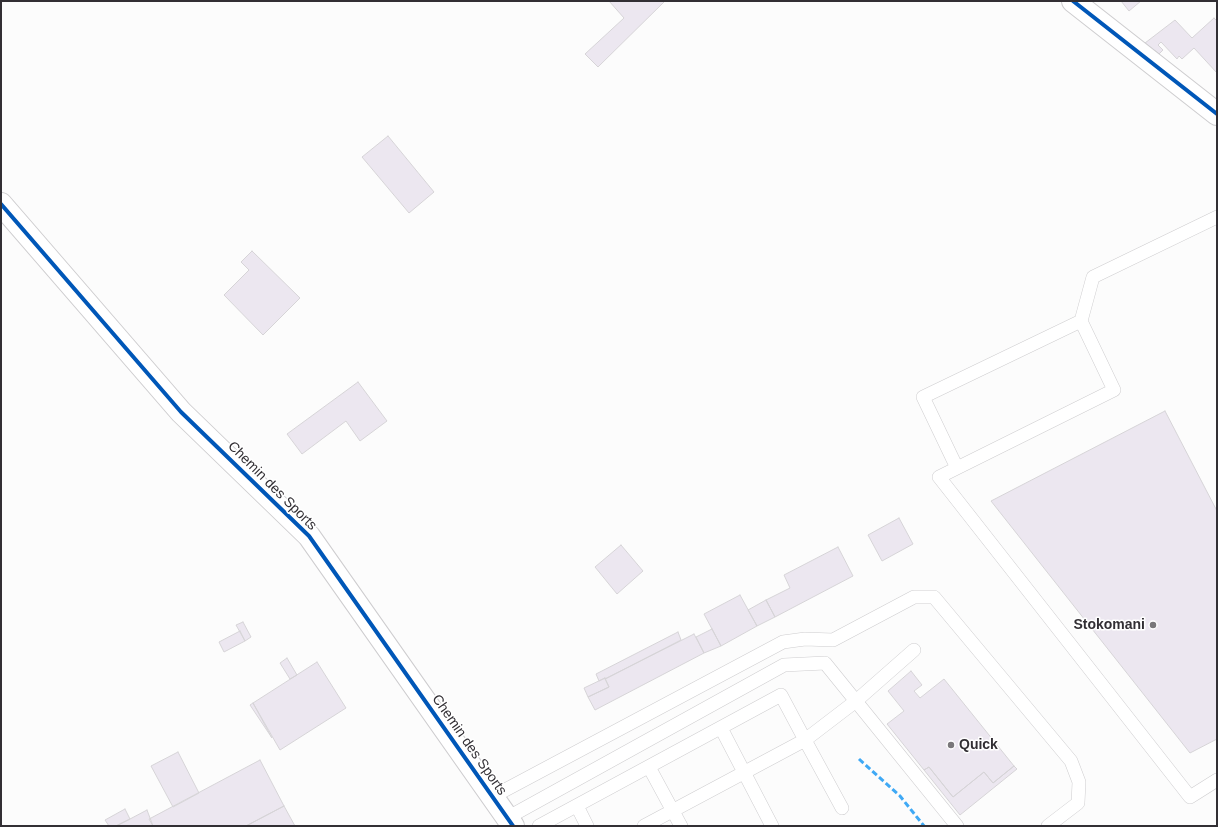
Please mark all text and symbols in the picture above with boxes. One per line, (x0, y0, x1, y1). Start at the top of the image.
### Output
street label: Chemin des Sports (224, 438, 320, 534)
place label: Stokomani (1073, 617, 1145, 633)
marker: Stokomani (1148, 620, 1158, 630)
street label: Chemin des Sports (428, 691, 510, 799)
place label: Quick (959, 737, 998, 753)
marker: Quick (946, 740, 956, 750)

